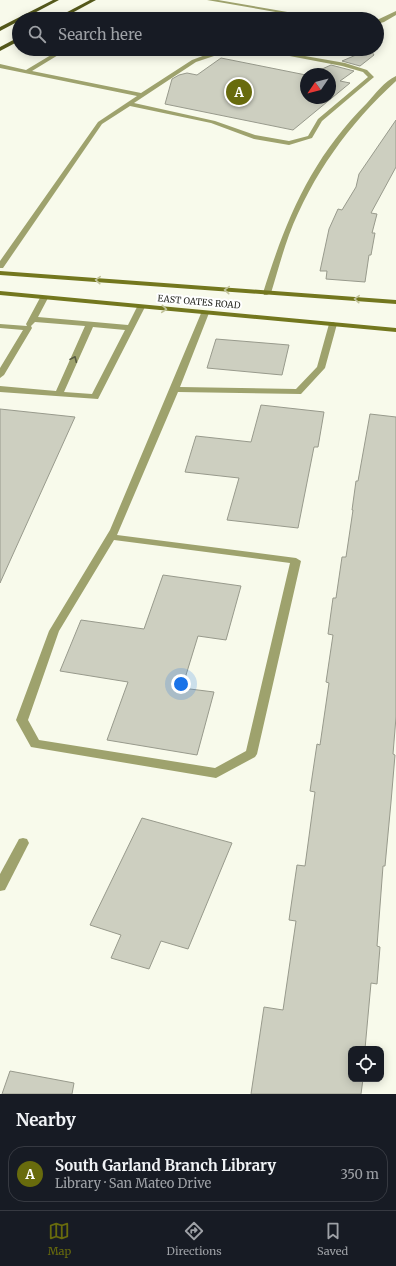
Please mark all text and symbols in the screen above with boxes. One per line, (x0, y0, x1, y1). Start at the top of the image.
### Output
search box (12, 12, 384, 56)
icon: search (26, 23, 48, 45)
text: Search here (58, 25, 142, 44)
north arrow (300, 68, 336, 104)
pin: A (226, 77, 252, 107)
one-way arrow (95, 276, 101, 285)
one-way arrow (224, 285, 230, 294)
street label: EAST OATES ROAD (157, 292, 241, 311)
one-way arrow (354, 295, 360, 304)
one-way arrow (161, 304, 167, 313)
one-way arrow (69, 356, 77, 364)
your location (171, 674, 191, 694)
map controls (348, 1046, 384, 1082)
button: locate (348, 1046, 384, 1082)
text: Nearby (16, 1109, 76, 1131)
text: South Garland Branch Library (55, 1156, 276, 1175)
text: A (25, 1166, 35, 1183)
text: 350 m (341, 1166, 379, 1183)
text: Library · San Mateo Drive (55, 1175, 211, 1192)
tab: Map (48, 1220, 71, 1258)
tab: Directions (167, 1220, 222, 1258)
tab: Saved (317, 1220, 348, 1258)

